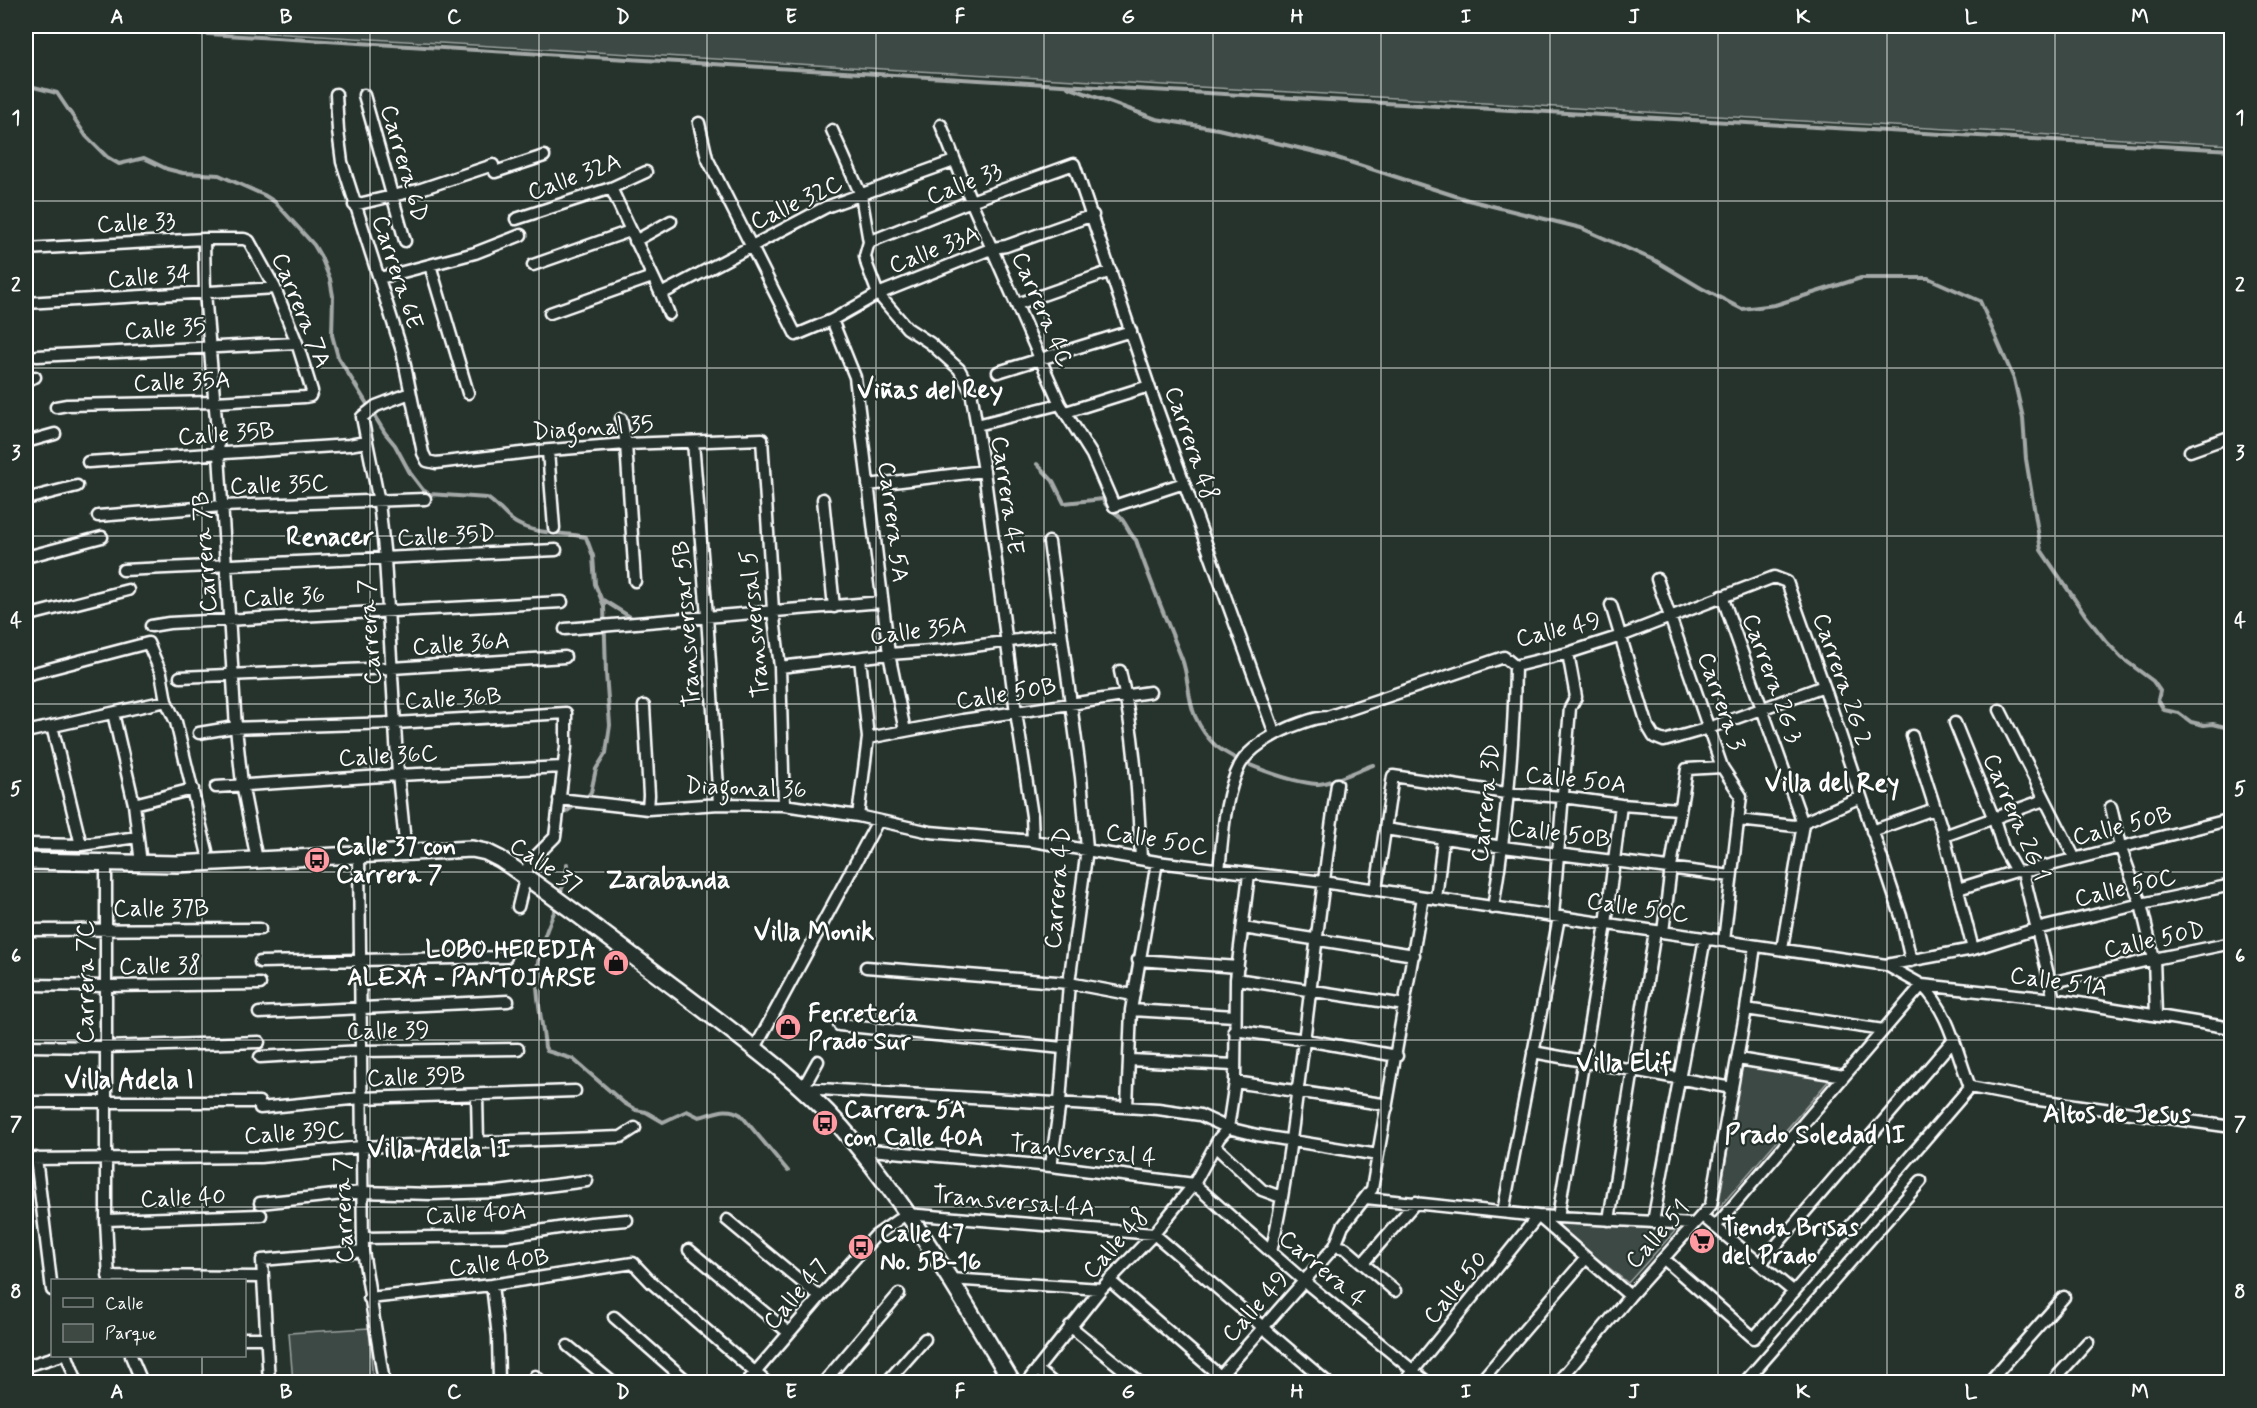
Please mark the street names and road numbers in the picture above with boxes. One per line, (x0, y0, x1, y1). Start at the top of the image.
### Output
street label: Carrera 6D (372, 101, 435, 226)
street label: Calle 32A (523, 146, 626, 209)
street label: Calle 33 (922, 156, 1007, 213)
street label: Calle 32C (745, 168, 848, 238)
street label: Calle 33 (96, 206, 176, 241)
street label: Carrera 6E (364, 212, 430, 333)
street label: Calle 33A (885, 219, 984, 282)
street label: Carrera 4C (1003, 247, 1080, 372)
street label: Carrera 7A (263, 248, 338, 373)
street label: Calle 34 (106, 259, 192, 296)
street label: Calle 35 (123, 311, 207, 348)
street label: Calle 35A (133, 365, 231, 400)
street label: Carrera 48 (1157, 382, 1225, 505)
street label: Diagonal 35 (532, 409, 655, 451)
street label: Calle 35B (177, 416, 276, 453)
street label: Carrera 4E (983, 434, 1030, 557)
street label: Carrera 5A (870, 460, 915, 585)
street label: Calle 35C (229, 468, 329, 503)
street label: Carrera 7B (186, 490, 225, 614)
street label: Calle 35D (396, 518, 496, 555)
street label: Transversar 5B (666, 539, 709, 708)
street label: Transversal 5 (734, 549, 777, 699)
street label: Carrera 7 (351, 578, 390, 686)
street label: Calle 36 (242, 580, 326, 615)
street label: Calle 49 (1513, 606, 1604, 655)
street label: Carrera 2G 3 (1734, 609, 1809, 748)
street label: Carrera 2G 2 (1804, 609, 1879, 750)
street label: Calle 35A (868, 610, 968, 653)
street label: Calle 36A (411, 626, 511, 663)
street label: Carrera 3 (1689, 648, 1752, 755)
street label: Calle 50B (954, 671, 1059, 718)
street label: Calle 36B (404, 681, 503, 718)
street label: Calle 36C (338, 738, 438, 775)
street label: Carrera 3D (1465, 742, 1508, 864)
street label: Carrera 2G 1 (1975, 749, 2056, 886)
street label: Calle 50A (1524, 760, 1628, 801)
street label: Diagonal 36 (685, 771, 807, 809)
street label: Calle 50B (2069, 799, 2175, 854)
street label: Calle 50B (1508, 813, 1612, 856)
street label: Calle 50C (1103, 817, 1210, 864)
street label: Carrera 4D (1038, 826, 1079, 950)
street label: Calle 37 (503, 831, 587, 902)
street label: Calle 50C (2072, 862, 2179, 915)
street label: Calle 50C (1584, 886, 1691, 931)
street label: Calle 37B (113, 894, 209, 925)
street label: Calle 50D (2101, 915, 2208, 966)
street label: Carrera 7C (71, 920, 102, 1044)
street label: Calle 38 (119, 950, 201, 983)
street label: Calle 51A (2008, 960, 2110, 1005)
street label: Calle 39 (346, 1015, 430, 1048)
street label: Calle 39B (366, 1060, 466, 1095)
street label: Calle 39C (243, 1115, 345, 1152)
street label: Transversal 4 (1008, 1128, 1158, 1175)
street label: Carrera 7 (327, 1156, 362, 1264)
street label: Transversal 4A (931, 1180, 1096, 1225)
street label: Calle 40 (140, 1182, 226, 1215)
street label: Calle 51 (1619, 1194, 1697, 1276)
street label: Calle 40A (425, 1196, 528, 1233)
street label: Calle 48 (1076, 1202, 1156, 1286)
street label: Carrera 4 (1272, 1223, 1372, 1315)
street label: Calle 40B (447, 1242, 551, 1285)
street label: Calle 50 (1417, 1245, 1495, 1331)
street label: Calle 47 (757, 1253, 835, 1337)
street label: Calle 49 (1216, 1265, 1297, 1349)

